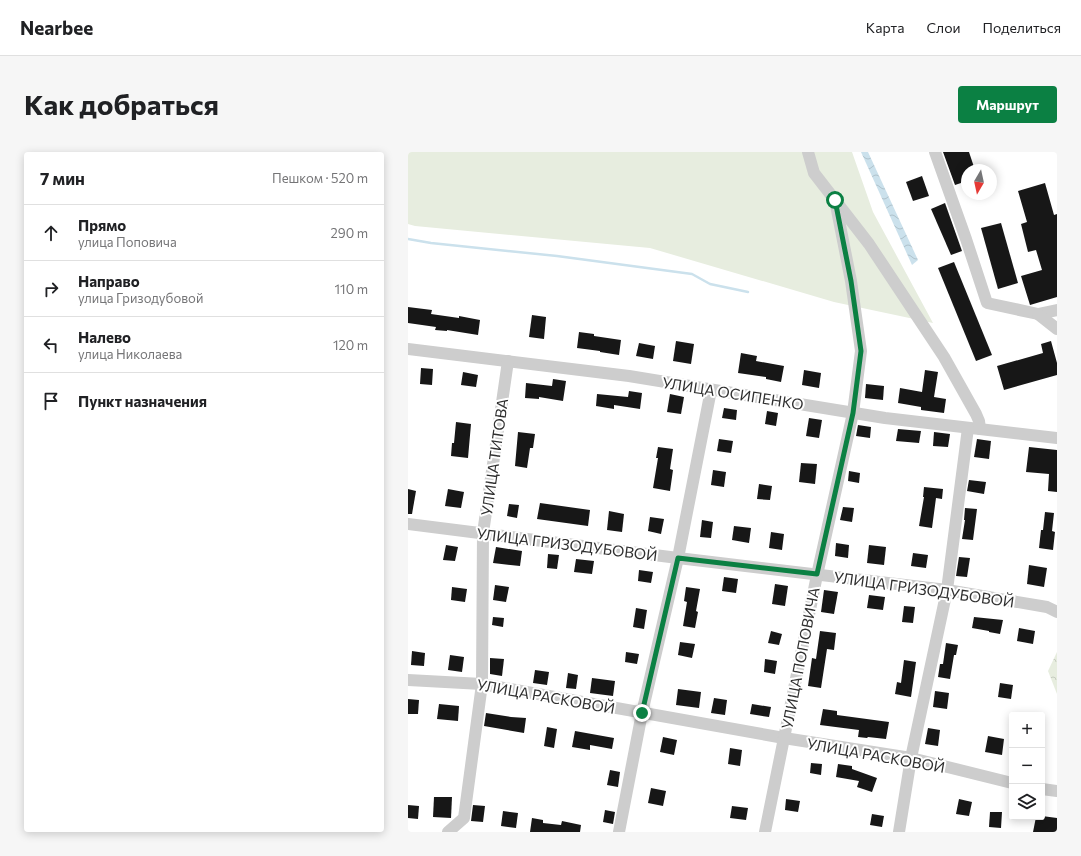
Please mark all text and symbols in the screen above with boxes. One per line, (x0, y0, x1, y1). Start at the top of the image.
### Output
text: Nearbee (20, 16, 93, 39)
text: Карта (866, 19, 904, 36)
text: Слои (926, 19, 961, 36)
text: Поделиться (983, 19, 1061, 36)
button: Маршрут (958, 86, 1057, 123)
text: Как добраться (24, 87, 219, 121)
north arrow (961, 164, 997, 200)
text: 7 мин (40, 168, 85, 189)
text: Пешком · 520 m (272, 170, 368, 186)
route start (826, 191, 844, 209)
text: Прямо (78, 216, 126, 234)
icon: ahead (40, 222, 62, 244)
text: 290 m (331, 225, 368, 241)
text: улица Поповича (78, 234, 177, 250)
text: Направо (78, 272, 140, 290)
icon: right (40, 278, 62, 300)
text: 110 m (335, 281, 368, 297)
text: улица Гризодубовой (78, 290, 203, 306)
text: Налево (78, 328, 131, 346)
icon: left (40, 334, 62, 356)
text: 120 m (333, 337, 368, 353)
text: улица Николаева (78, 346, 182, 362)
street label: УЛИЦА ОСИПЕНКО (661, 373, 805, 413)
icon: arrive (40, 390, 62, 412)
text: Пункт назначения (78, 392, 207, 410)
street label: УЛИЦА ТИТОВА (477, 397, 511, 517)
street label: УЛИЦА ГРИЗОДУБОВОЙ (476, 524, 658, 564)
street label: УЛИЦА ГРИЗОДУБОВОЙ (833, 567, 1015, 611)
street label: УЛИЦА ПОПОВИЧА (777, 585, 823, 731)
street label: УЛИЦА РАСКОВОЙ (476, 675, 616, 717)
route end (633, 704, 651, 722)
map controls (1009, 712, 1045, 820)
button: + (1009, 712, 1045, 748)
street label: УЛИЦА РАСКОВОЙ (806, 734, 946, 776)
button: − (1009, 748, 1045, 784)
button: layers (1009, 784, 1045, 820)

